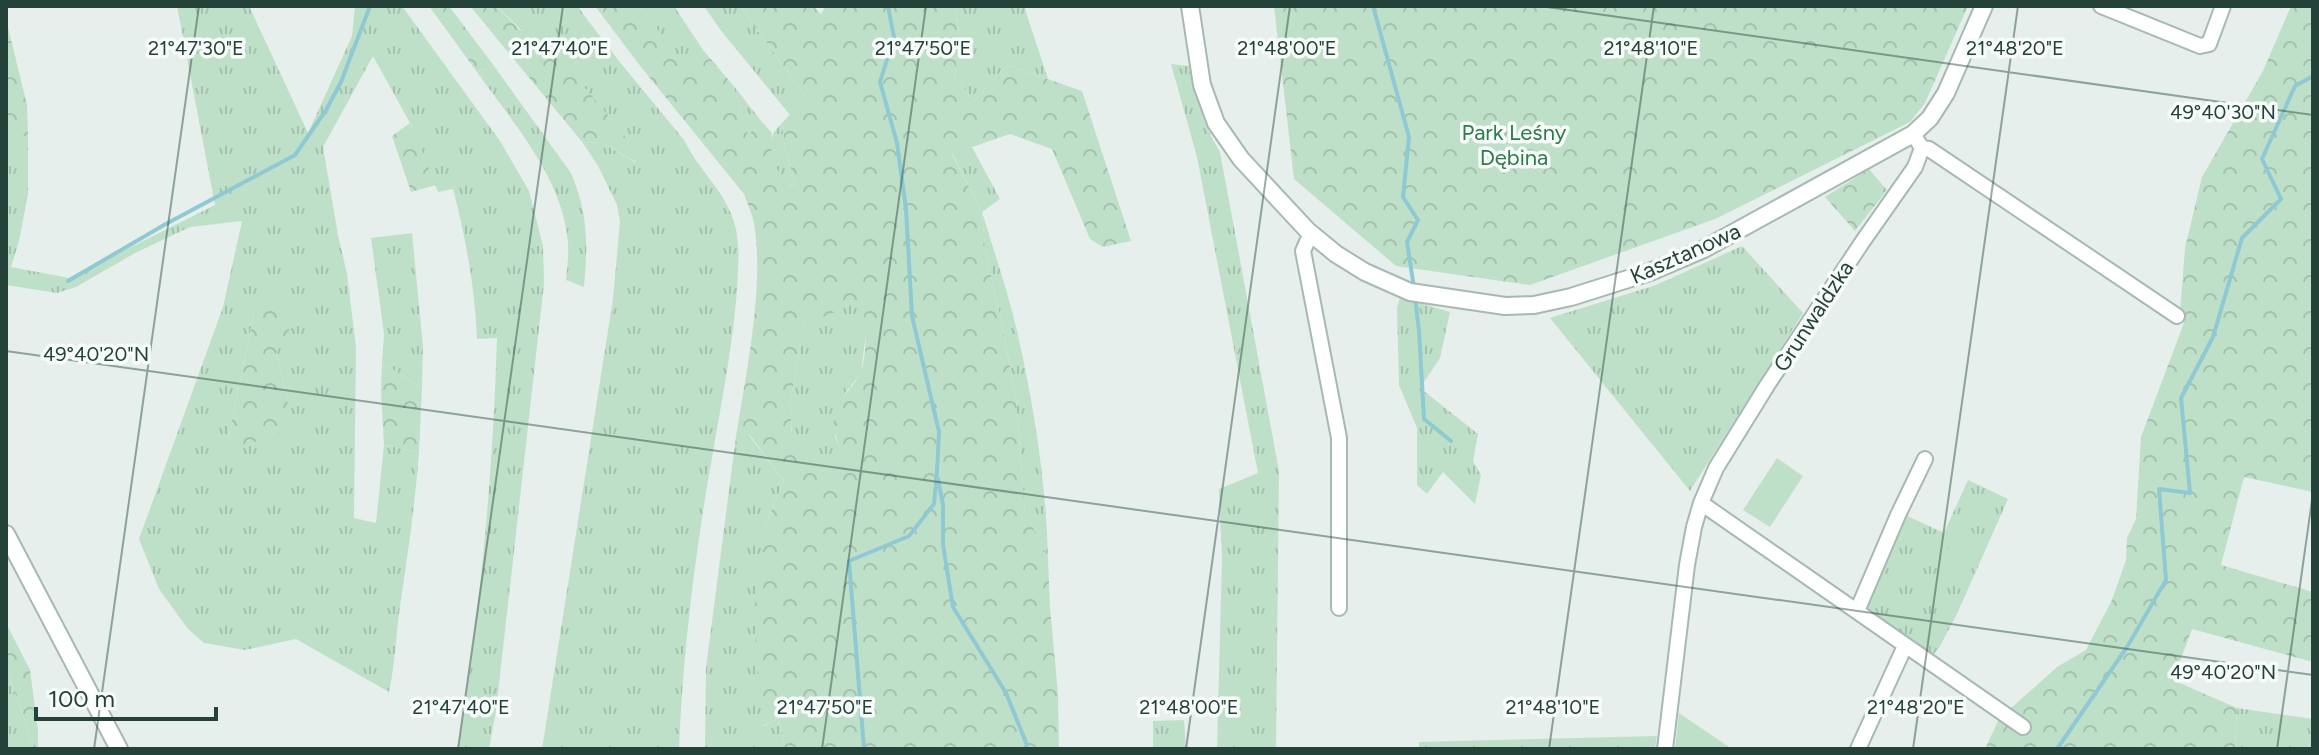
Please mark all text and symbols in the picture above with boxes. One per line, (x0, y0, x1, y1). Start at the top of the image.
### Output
text: 21°47'30"E (148, 36, 244, 60)
text: 21°47'40"E (511, 36, 609, 60)
text: 21°47'50"E (875, 36, 971, 60)
text: 21°48'00"E (1237, 36, 1337, 60)
text: 21°48'10"E (1604, 36, 1698, 60)
text: 21°48'20"E (1966, 36, 2064, 60)
text: 49°40'30"N (2170, 100, 2276, 124)
park label: Park Leśny Dębina (1462, 119, 1567, 171)
street label: Kasztanowa (1626, 217, 1745, 290)
street label: Grunwaldzka (1768, 256, 1859, 377)
text: 49°40'20"N (43, 342, 149, 366)
text: 49°40'20"N (2170, 660, 2276, 684)
scale bar (36, 671, 216, 721)
text: 100 m (48, 684, 115, 713)
text: 21°47'40"E (412, 695, 510, 719)
text: 21°47'50"E (777, 695, 873, 719)
text: 21°48'00"E (1139, 695, 1239, 719)
text: 21°48'10"E (1506, 695, 1600, 719)
text: 21°48'20"E (1867, 695, 1965, 719)

